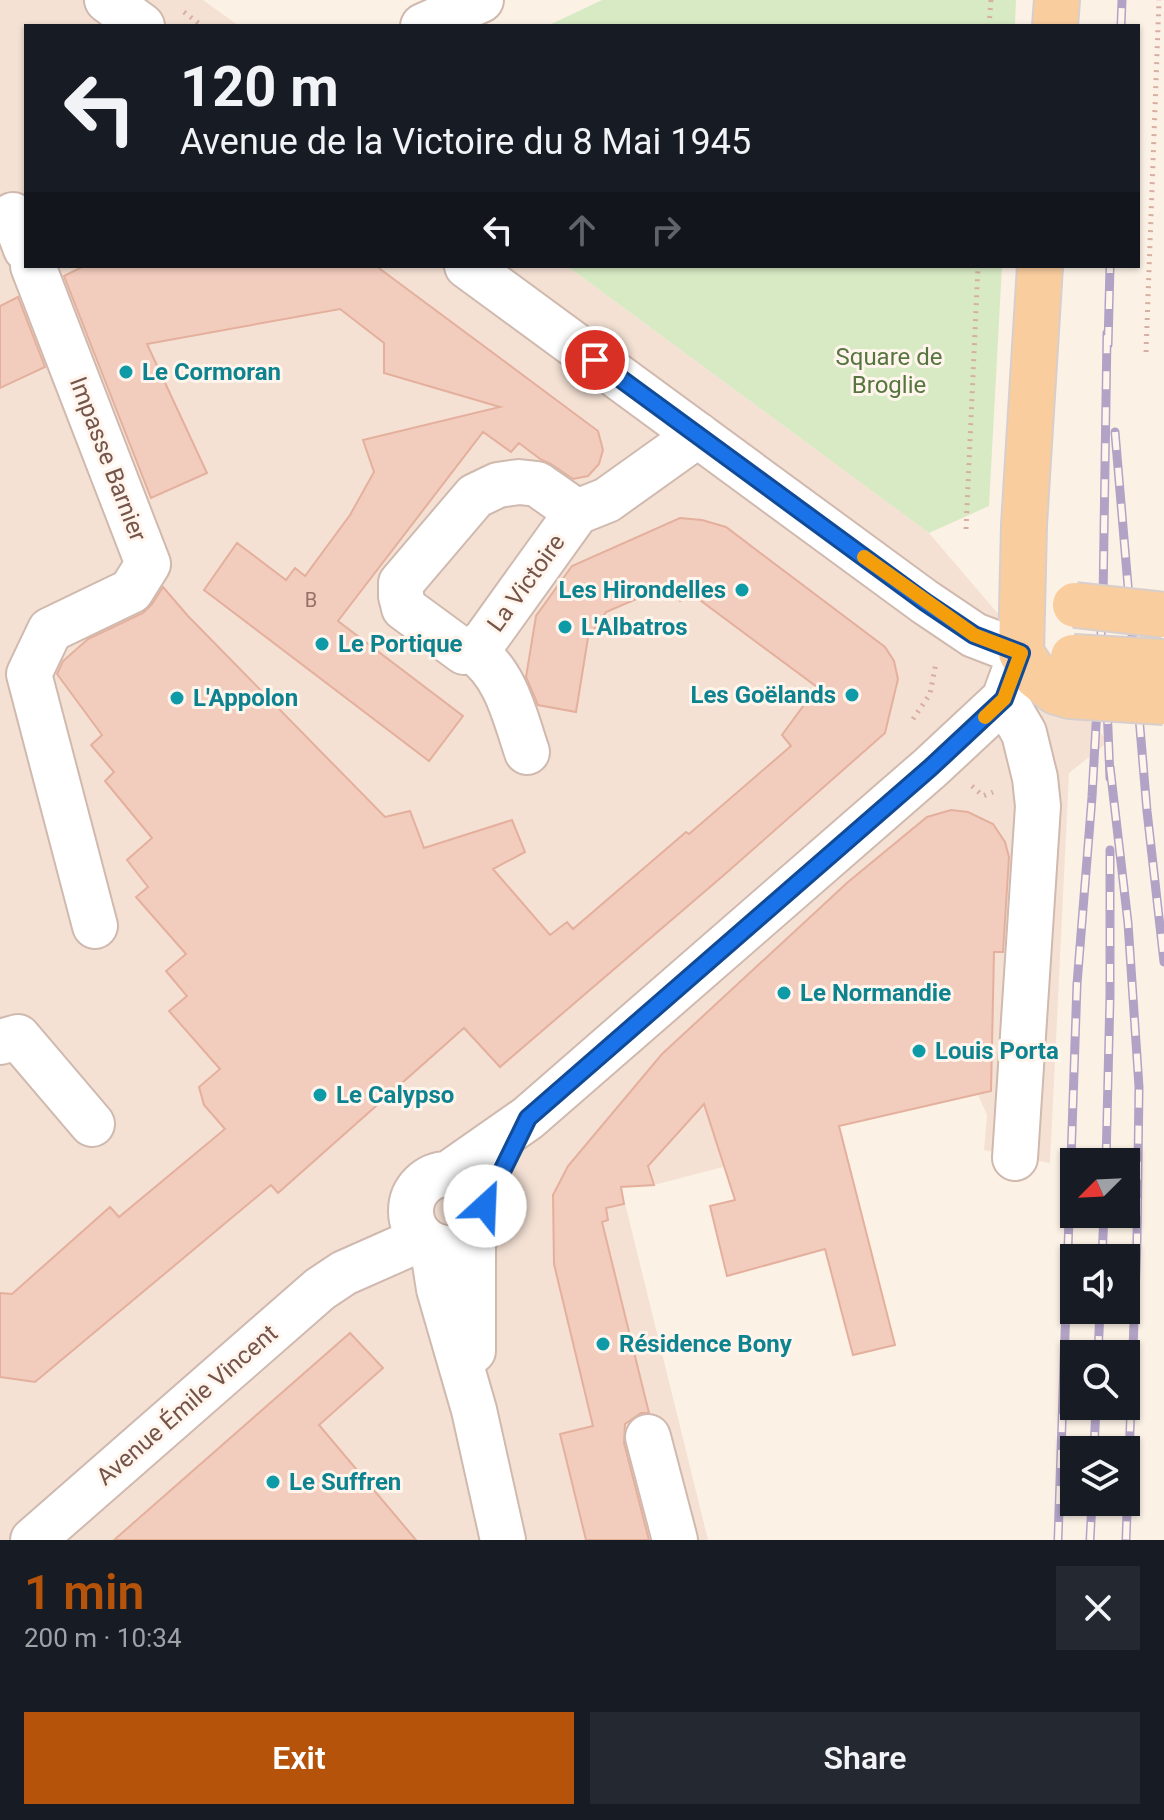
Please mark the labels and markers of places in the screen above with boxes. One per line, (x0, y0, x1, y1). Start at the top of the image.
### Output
pin (561, 326, 629, 394)
place label: Le Cormoran (142, 358, 281, 386)
marker: Le Cormoran (117, 363, 135, 381)
place label: Les Hirondelles (559, 576, 726, 604)
marker: Les Hirondelles (733, 581, 751, 599)
place label: L'Albatros (581, 613, 688, 641)
marker: L'Albatros (556, 618, 574, 636)
place label: Le Portique (338, 630, 463, 658)
marker: Le Portique (313, 635, 331, 653)
place label: Les Goëlands (690, 681, 836, 709)
place label: L'Appolon (193, 684, 298, 712)
marker: Les Goëlands (843, 686, 861, 704)
marker: L'Appolon (168, 689, 186, 707)
place label: Le Normandie (800, 979, 951, 1007)
marker: Le Normandie (775, 984, 793, 1002)
place label: Louis Porta (935, 1037, 1059, 1065)
marker: Louis Porta (910, 1042, 928, 1060)
place label: Le Calypso (336, 1081, 454, 1109)
marker: Le Calypso (311, 1086, 329, 1104)
place label: Résidence Bony (619, 1330, 793, 1358)
marker: Résidence Bony (594, 1335, 612, 1353)
place label: Le Suffren (289, 1468, 401, 1496)
marker: Le Suffren (264, 1473, 282, 1491)

